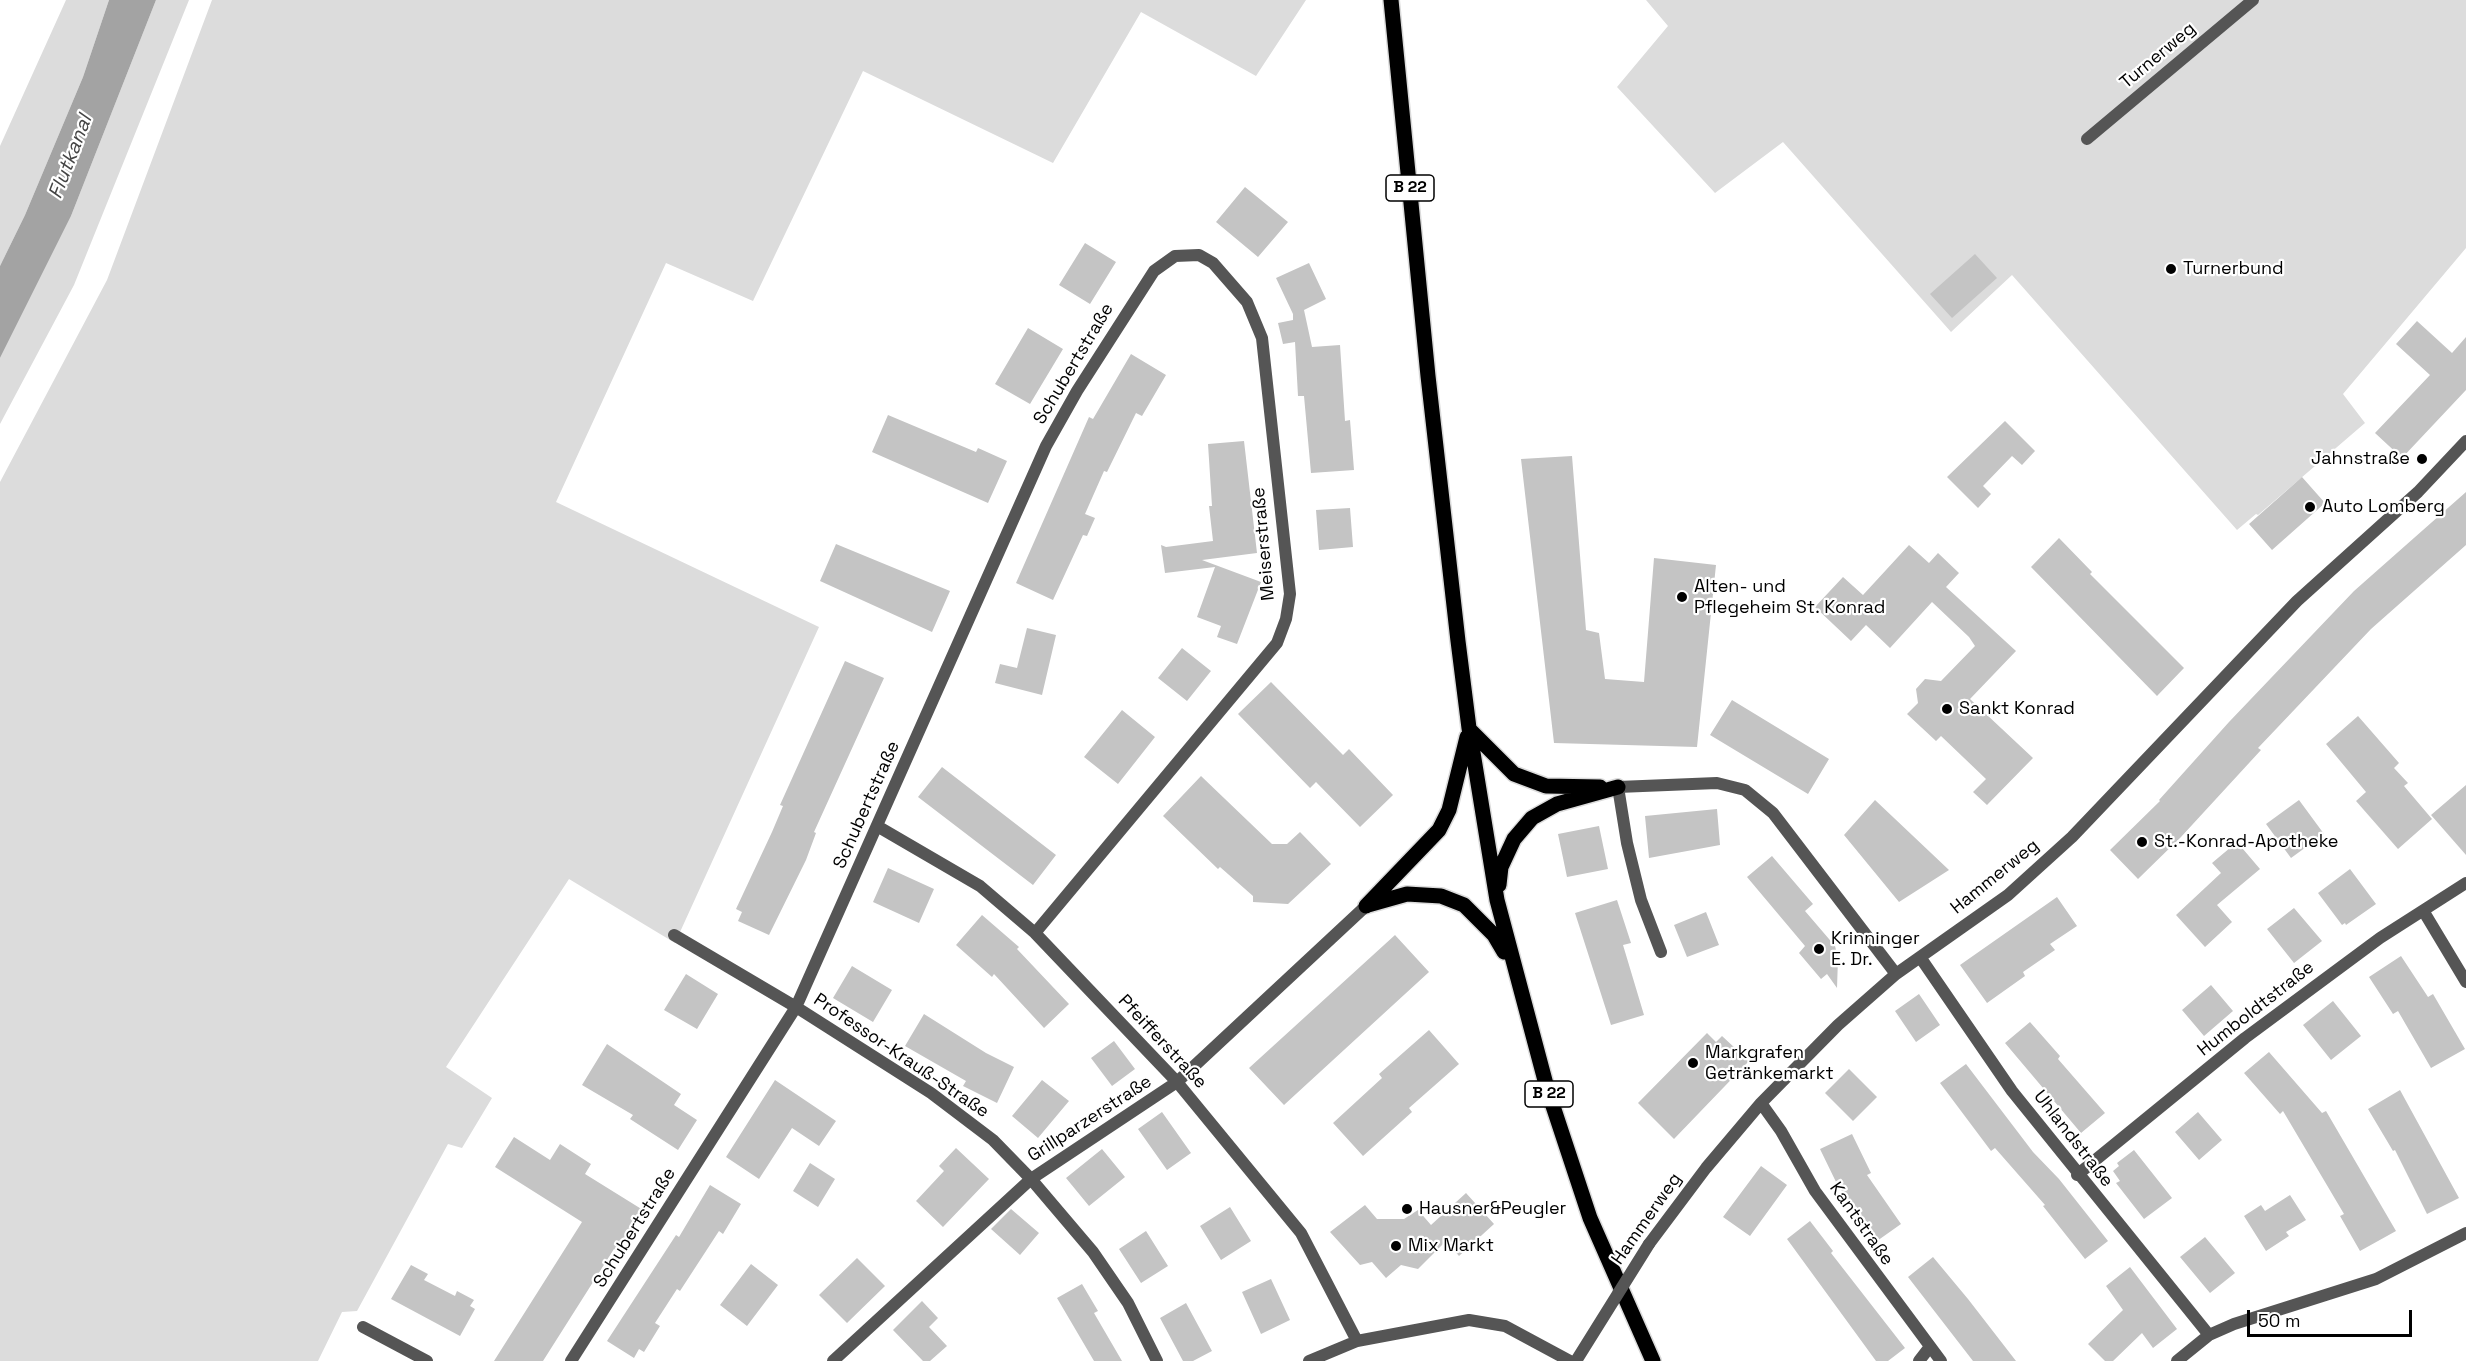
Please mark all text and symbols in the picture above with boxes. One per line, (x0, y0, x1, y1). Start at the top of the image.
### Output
street label: Turnerweg (2116, 18, 2200, 94)
water label: Flutkanal (44, 112, 98, 202)
road number: B 22 (1386, 175, 1434, 201)
place label: Turnerbund (2183, 258, 2284, 280)
marker: Turnerbund (2164, 262, 2178, 276)
street label: Schubertstraße (1029, 300, 1119, 428)
place label: Jahnstraße (2311, 448, 2410, 470)
marker: Jahnstraße (2415, 452, 2429, 466)
street label: Meiserstraße (1248, 486, 1280, 602)
place label: Auto Lomberg (2322, 496, 2445, 518)
marker: Auto Lomberg (2303, 500, 2317, 514)
place label: Alten- und Pflegeheim St. Konrad (1694, 576, 1885, 618)
marker: Alten- und Pflegeheim St. Konrad (1675, 590, 1689, 604)
place label: Sankt Konrad (1959, 698, 2075, 720)
marker: Sankt Konrad (1940, 702, 1954, 716)
street label: Schubertstraße (829, 738, 905, 872)
place label: St.-Konrad-Apotheke (2154, 831, 2339, 853)
street label: Hammerweg (1947, 835, 2043, 919)
marker: St.-Konrad-Apotheke (2135, 835, 2149, 849)
place label: Krinninger E. Dr. (1831, 928, 1920, 970)
marker: Krinninger E. Dr. (1812, 942, 1826, 956)
street label: Humboldtstraße (2194, 957, 2318, 1061)
street label: Professor-Krauß-Straße (809, 989, 993, 1123)
street label: Pfeifferstraße (1113, 991, 1211, 1093)
place label: Markgrafen Getränkemarkt (1705, 1042, 1834, 1084)
marker: Markgrafen Getränkemarkt (1686, 1056, 1700, 1070)
street label: Grillparzerstraße (1024, 1071, 1156, 1167)
road number: B 22 (1525, 1081, 1573, 1107)
street label: Uhlandstraße (2029, 1086, 2117, 1192)
street label: Schubertstraße (589, 1164, 681, 1292)
street label: Hammerweg (1607, 1169, 1687, 1269)
street label: Kantstraße (1824, 1178, 1898, 1270)
place label: Hausner&Peugler (1419, 1198, 1566, 1220)
marker: Hausner&Peugler (1400, 1202, 1414, 1216)
place label: Mix Markt (1408, 1235, 1494, 1257)
marker: Mix Markt (1389, 1239, 1403, 1253)
scale bar (2250, 1298, 2415, 1336)
text: 50 m (2258, 1309, 2300, 1332)

